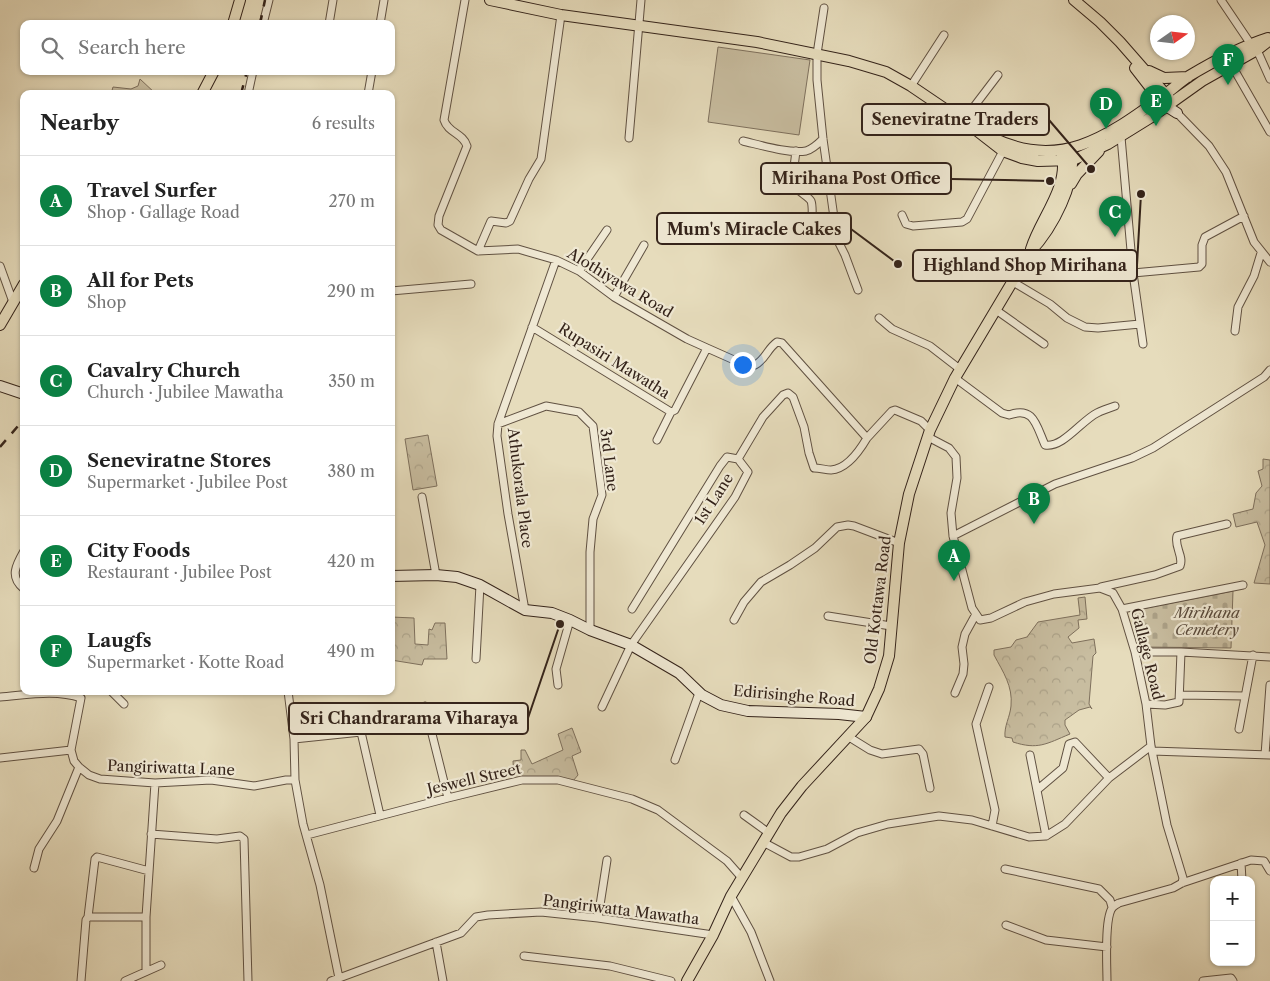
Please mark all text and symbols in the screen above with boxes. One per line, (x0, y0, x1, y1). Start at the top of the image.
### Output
north arrow (1150, 15, 1195, 60)
search box (20, 20, 395, 75)
icon: search (38, 34, 66, 62)
text: Search here (78, 36, 186, 59)
pin: F (1212, 44, 1244, 85)
pin: E (1140, 85, 1172, 126)
pin: D (1090, 88, 1122, 129)
callout: Seneviratne Traders (862, 104, 1049, 135)
text: Seneviratne Traders (872, 109, 1038, 129)
text: Nearby (40, 110, 119, 135)
text: 6 results (312, 113, 375, 133)
callout: Mirihana Post Office (761, 163, 951, 194)
text: Mirihana Post Office (771, 168, 941, 188)
text: Travel Surfer (87, 179, 217, 202)
text: A (50, 191, 62, 211)
text: 270 m (329, 191, 375, 211)
pin: C (1099, 196, 1131, 237)
text: Shop · Gallage Road (87, 202, 240, 222)
callout: Mum's Miracle Cakes (657, 213, 851, 244)
text: Mum's Miracle Cakes (667, 219, 841, 239)
street label: Alothiyawa Road (563, 243, 677, 322)
callout: Highland Shop Mirihana (913, 250, 1137, 281)
text: Highland Shop Mirihana (923, 255, 1128, 275)
text: All for Pets (87, 269, 194, 292)
text: B (50, 281, 62, 301)
text: 290 m (327, 281, 375, 301)
text: Shop (87, 292, 126, 312)
street label: Rupasiri Mawatha (555, 318, 674, 403)
your location (730, 352, 756, 378)
text: Cavalry Church (87, 359, 240, 382)
text: C (50, 371, 62, 391)
text: 350 m (328, 371, 375, 391)
text: Church · Jubilee Mawatha (87, 382, 283, 402)
street label: Athukorala Place (504, 426, 537, 549)
street label: 3rd Lane (596, 427, 623, 492)
text: Seneviratne Stores (87, 449, 271, 472)
text: D (49, 461, 63, 481)
text: 380 m (327, 461, 375, 481)
street label: 1st Lane (690, 469, 737, 528)
text: Supermarket · Jubilee Post (87, 472, 288, 492)
pin: B (1018, 483, 1050, 524)
street label: Old Kottawa Road (860, 535, 895, 665)
text: City Foods (87, 539, 190, 562)
pin: A (938, 540, 970, 581)
text: E (50, 551, 62, 571)
text: 420 m (327, 551, 375, 571)
text: Restaurant · Jubilee Post (87, 562, 272, 582)
park label: Mirihana Cemetery (1172, 603, 1240, 639)
street label: Gallage Road (1127, 606, 1168, 702)
text: Laugfs (87, 629, 151, 652)
text: F (51, 641, 61, 661)
text: 490 m (327, 641, 375, 661)
text: Supermarket · Kotte Road (87, 652, 284, 672)
street label: Edirisinghe Road (732, 681, 856, 710)
callout: Sri Chandrarama Viharaya (289, 703, 528, 734)
text: Sri Chandrarama Viharaya (300, 708, 519, 728)
street label: Pangiriwatta Lane (107, 756, 235, 779)
street label: Jeswell Street (423, 758, 523, 799)
map controls (1210, 876, 1255, 966)
button: + (1210, 876, 1255, 921)
street label: Pangiriwatta Mawatha (542, 890, 700, 929)
button: − (1210, 921, 1255, 966)

